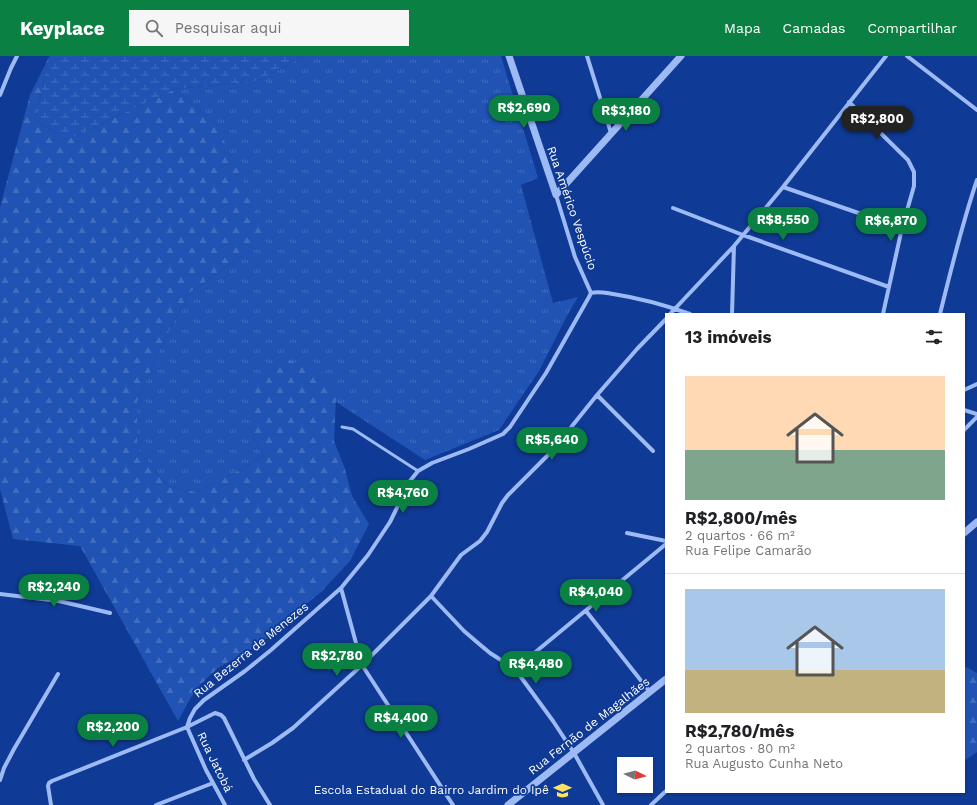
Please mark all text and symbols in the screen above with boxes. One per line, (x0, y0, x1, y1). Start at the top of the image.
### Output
search box (129, 10, 409, 46)
text: Keyplace (20, 17, 105, 40)
icon: search (143, 17, 165, 39)
text: Pesquisar aqui (175, 19, 281, 37)
text: Mapa (724, 20, 761, 36)
text: Camadas (783, 20, 845, 36)
text: Compartilhar (867, 20, 957, 36)
pin: R$2,690 (487, 95, 561, 129)
pin: R$3,180 (589, 98, 663, 132)
text: R$2,690 (497, 100, 551, 115)
text: R$3,180 (601, 103, 651, 118)
pin: R$2,800 (840, 106, 914, 140)
text: R$2,800 (850, 111, 904, 126)
street label: Rua Américo Vespúcio (544, 144, 600, 272)
pin: R$8,550 (746, 207, 820, 241)
pin: R$6,870 (854, 208, 928, 242)
text: R$8,550 (757, 212, 809, 227)
text: R$6,870 (865, 213, 917, 228)
icon: filters (923, 326, 945, 348)
text: 13 imóveis (685, 327, 771, 347)
icon: home (779, 402, 851, 474)
pin: R$5,640 (515, 427, 589, 461)
text: R$5,640 (525, 432, 579, 447)
pin: R$4,760 (366, 480, 440, 514)
text: R$4,760 (377, 485, 429, 500)
text: R$2,800/mês (685, 508, 797, 528)
text: 2 quartos · 66 m² (685, 528, 795, 543)
text: Rua Felipe Camarão (685, 543, 812, 558)
pin: R$2,240 (17, 574, 91, 608)
text: R$2,240 (27, 579, 81, 594)
pin: R$4,040 (559, 579, 633, 613)
text: R$4,040 (569, 584, 623, 599)
street label: Rua Bezerra de Menezes (191, 599, 311, 701)
icon: home (779, 615, 851, 687)
pin: R$2,780 (300, 643, 374, 677)
text: R$2,780 (311, 648, 363, 663)
pin: R$4,480 (499, 651, 573, 685)
text: R$4,480 (509, 656, 563, 671)
street label: Rua Fernão de Magalhães (526, 674, 652, 778)
pin: R$4,400 (364, 705, 438, 739)
text: R$4,400 (374, 710, 428, 725)
pin: R$2,200 (76, 714, 150, 748)
text: R$2,200 (86, 719, 140, 734)
text: R$2,780/mês (685, 721, 794, 741)
street label: Rua Jatobá (194, 730, 236, 795)
text: 2 quartos · 80 m² (685, 741, 795, 756)
text: Rua Augusto Cunha Neto (685, 756, 843, 771)
north arrow (617, 757, 653, 793)
map controls (617, 757, 653, 793)
school or university icon: Escola Estadual do Bairro Jardim do Ipê (552, 780, 572, 800)
place label: Escola Estadual do Bairro Jardim do Ipê (314, 783, 549, 797)

